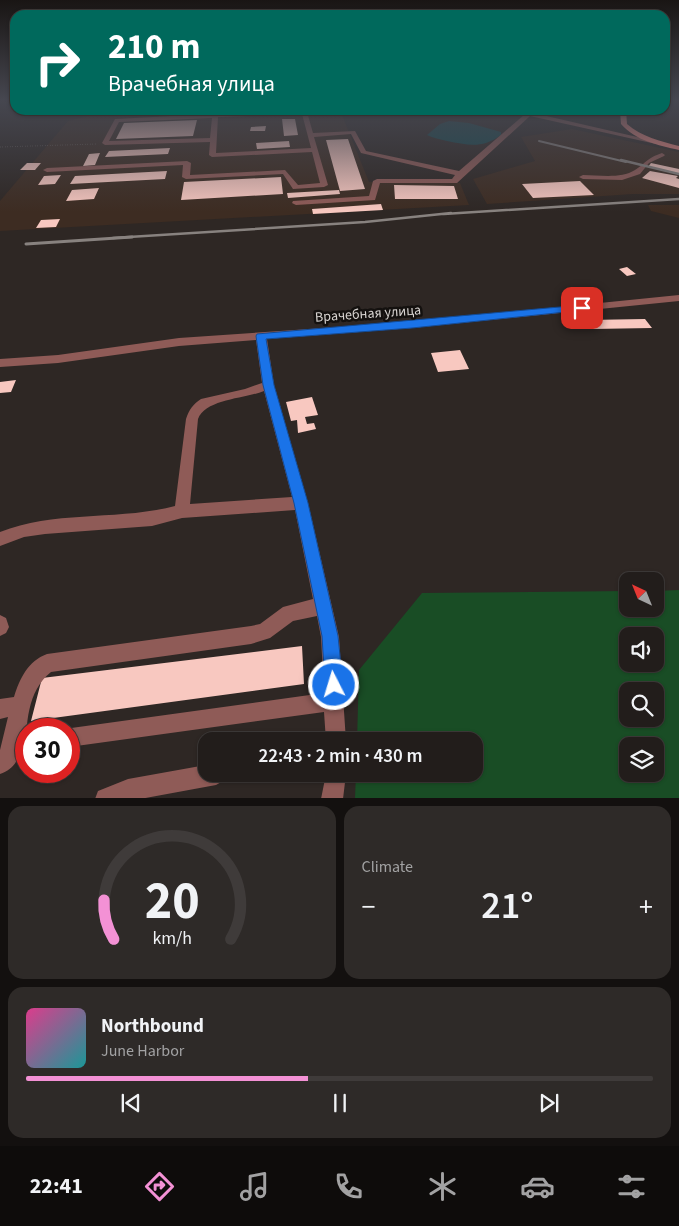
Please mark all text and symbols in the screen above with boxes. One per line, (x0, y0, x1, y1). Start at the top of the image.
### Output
text: 210 m (108, 22, 200, 72)
icon: right (25, 30, 90, 95)
text: Врачебная улица (108, 68, 275, 100)
pin (561, 287, 603, 329)
icon: arrive (568, 294, 596, 322)
street label: Врачебная улица (314, 300, 422, 328)
north arrow (619, 572, 664, 618)
map controls (619, 572, 664, 782)
button: sound (619, 627, 664, 672)
position arrow (307, 658, 359, 710)
button: search (619, 682, 664, 727)
speed limit sign: 30 (15, 718, 80, 783)
button: layers (619, 737, 664, 782)
text: 22:43 · 2 min · 430 m (258, 743, 423, 770)
text: Climate (362, 856, 413, 878)
text: 20 (144, 865, 199, 939)
text: 21° (481, 879, 533, 933)
text: − (362, 887, 375, 927)
text: + (639, 887, 653, 927)
text: km/h (152, 926, 192, 951)
text: Northbound (101, 1013, 204, 1040)
text: June Harbor (101, 1040, 184, 1062)
icon: previous (117, 1089, 145, 1117)
icon: pause (326, 1089, 354, 1117)
icon: next (535, 1089, 563, 1117)
icon: directions (142, 1169, 177, 1204)
icon: music (237, 1169, 272, 1204)
icon: phone (331, 1169, 366, 1204)
icon: climate (425, 1169, 460, 1204)
icon: car (520, 1169, 555, 1204)
icon: filters (614, 1169, 649, 1204)
text: 22:41 (30, 1170, 83, 1202)

